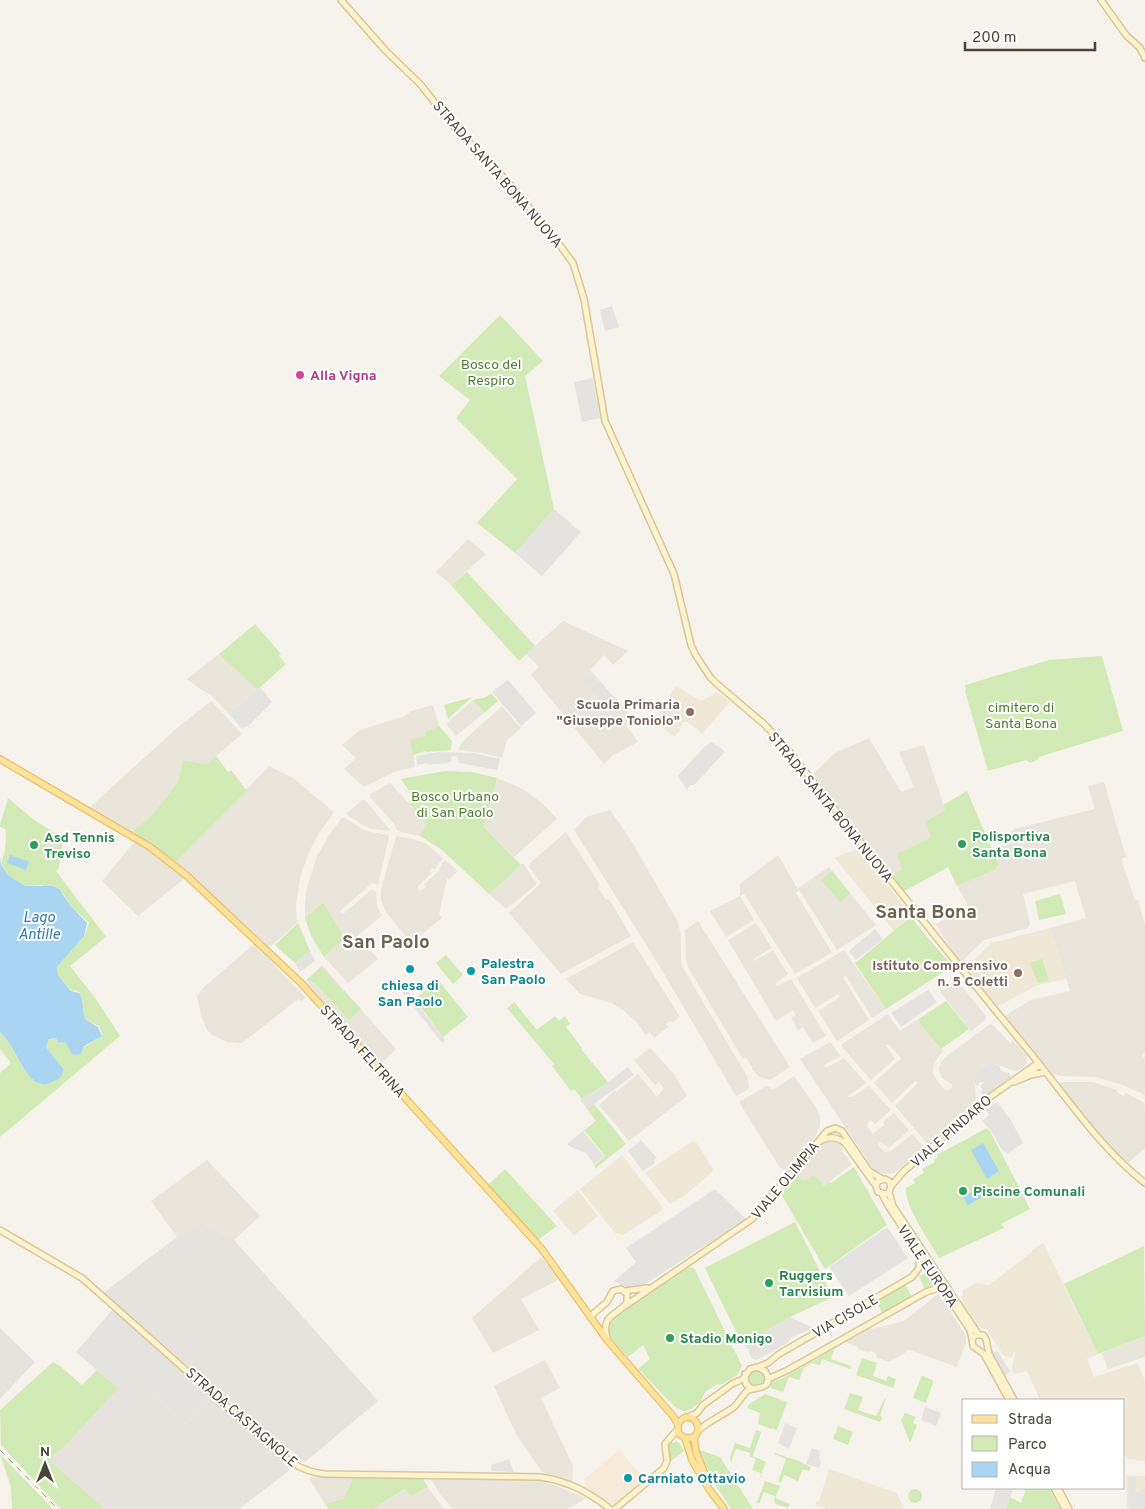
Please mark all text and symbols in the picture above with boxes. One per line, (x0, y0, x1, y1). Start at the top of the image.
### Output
scale bar (965, 20, 1095, 52)
text: 200 m (972, 29, 1017, 48)
street label: STRADA SANTA BONA NUOVA (428, 98, 565, 252)
park label: Bosco del Respiro (461, 357, 521, 390)
place label: Alla Vigna (310, 368, 377, 385)
marker: Alla Vigna (294, 369, 306, 381)
place label: Scuola Primaria "Giuseppe Toniolo" (557, 697, 680, 730)
park label: cimitero di Santa Bona (985, 700, 1057, 733)
marker: Scuola Primaria "Giuseppe Toniolo" (684, 706, 696, 718)
street label: STRADA SANTA BONA NUOVA (764, 729, 896, 887)
park label: Bosco Urbano di San Paolo (411, 789, 499, 822)
place label: Polisportiva Santa Bona (972, 829, 1050, 862)
place label: Asd Tennis Treviso (44, 830, 115, 863)
marker: Polisportiva Santa Bona (956, 838, 968, 850)
marker: Asd Tennis Treviso (28, 839, 40, 851)
district label: Santa Bona (875, 901, 977, 925)
water label: Lago Antille (18, 909, 60, 945)
district label: San Paolo (342, 931, 430, 955)
place label: Palestra San Paolo (481, 956, 546, 989)
place label: Istituto Comprensivo n. 5 Coletti (872, 958, 1008, 991)
marker: chiesa di San Paolo (404, 963, 416, 975)
marker: Palestra San Paolo (465, 965, 477, 977)
marker: Istituto Comprensivo n. 5 Coletti (1012, 967, 1024, 979)
place label: chiesa di San Paolo (378, 978, 442, 1011)
street label: STRADA FELTRINA (316, 1002, 408, 1102)
street label: VIALE PINDARO (908, 1092, 996, 1172)
street label: VIALE OLIMPIA (749, 1138, 824, 1223)
place label: Piscine Comunali (973, 1184, 1085, 1201)
marker: Piscine Comunali (957, 1185, 969, 1197)
street label: VIALE EUROPA (893, 1222, 961, 1311)
place label: Ruggers Tarvisium (779, 1268, 844, 1301)
marker: Ruggers Tarvisium (763, 1277, 775, 1289)
street label: VIA CISOLE (810, 1292, 881, 1343)
place label: Stadio Monigo (680, 1331, 773, 1348)
marker: Stadio Monigo (664, 1332, 676, 1344)
street label: STRADA CASTAGNOLE (181, 1365, 301, 1471)
legend (962, 1399, 1125, 1489)
text: Strada (1008, 1411, 1052, 1430)
text: Parco (1008, 1436, 1047, 1455)
north arrow (20, 1439, 70, 1489)
text: N (40, 1444, 50, 1461)
text: Acqua (1008, 1461, 1051, 1480)
place label: Carniato Ottavio (638, 1471, 746, 1488)
marker: Carniato Ottavio (622, 1472, 634, 1484)

